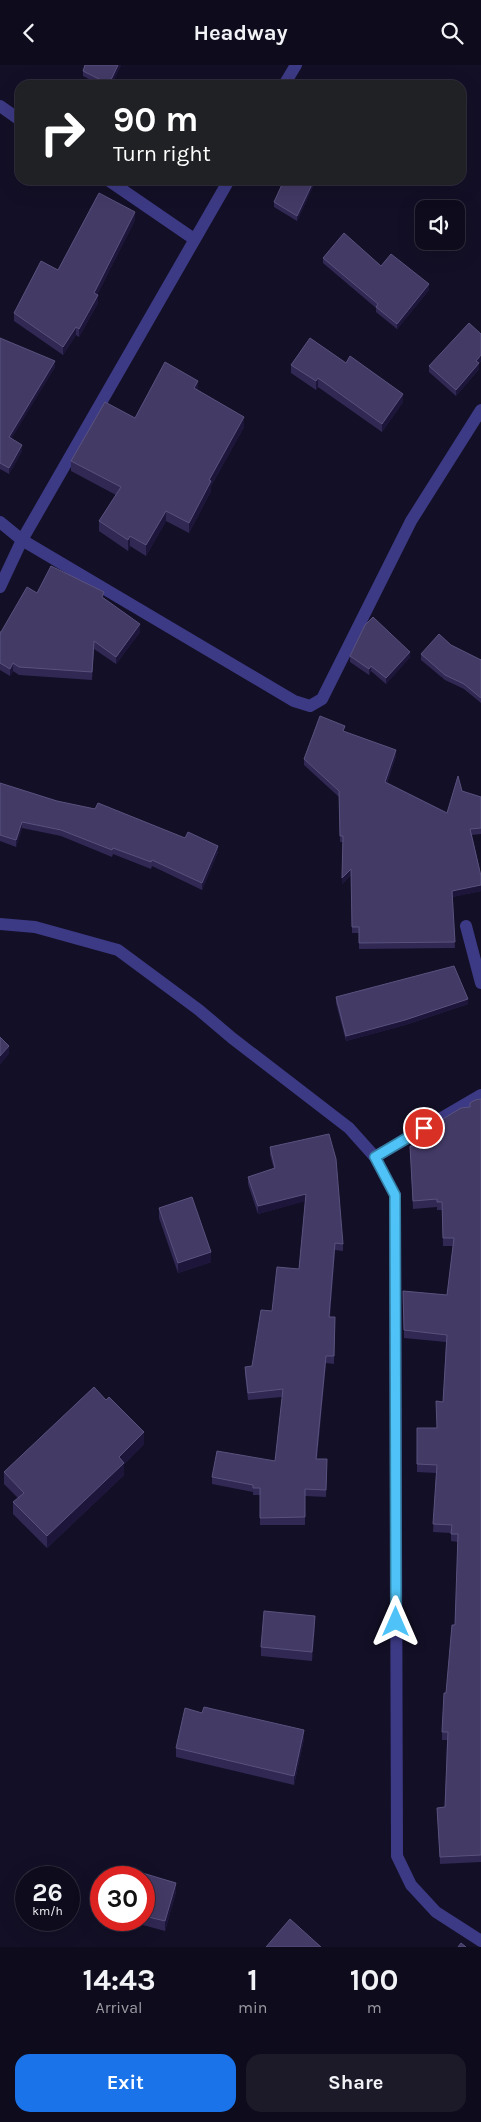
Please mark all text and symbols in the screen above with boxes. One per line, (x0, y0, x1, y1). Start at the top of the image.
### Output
icon: back (15, 19, 43, 47)
icon: search (438, 19, 466, 47)
text: Headway (193, 20, 288, 46)
text: 90 m (113, 99, 199, 140)
icon: right (30, 100, 95, 165)
text: Turn right (113, 141, 211, 167)
map controls (415, 200, 465, 250)
button: sound (415, 200, 465, 250)
pin (403, 1107, 445, 1149)
icon: arrive (410, 1114, 438, 1142)
position arrow (369, 1595, 421, 1647)
speed limit sign: 30 (90, 1866, 155, 1931)
text: 26 (32, 1878, 63, 1907)
text: km/h (32, 1904, 63, 1918)
text: 14:43 (82, 1962, 156, 1998)
text: 1 (247, 1962, 258, 1998)
text: 100 (350, 1962, 399, 1998)
text: Arrival (96, 1998, 142, 2017)
text: min (238, 1998, 267, 2017)
text: m (367, 1998, 382, 2017)
button: Exit (15, 2054, 236, 2112)
button: Share (246, 2054, 466, 2112)

